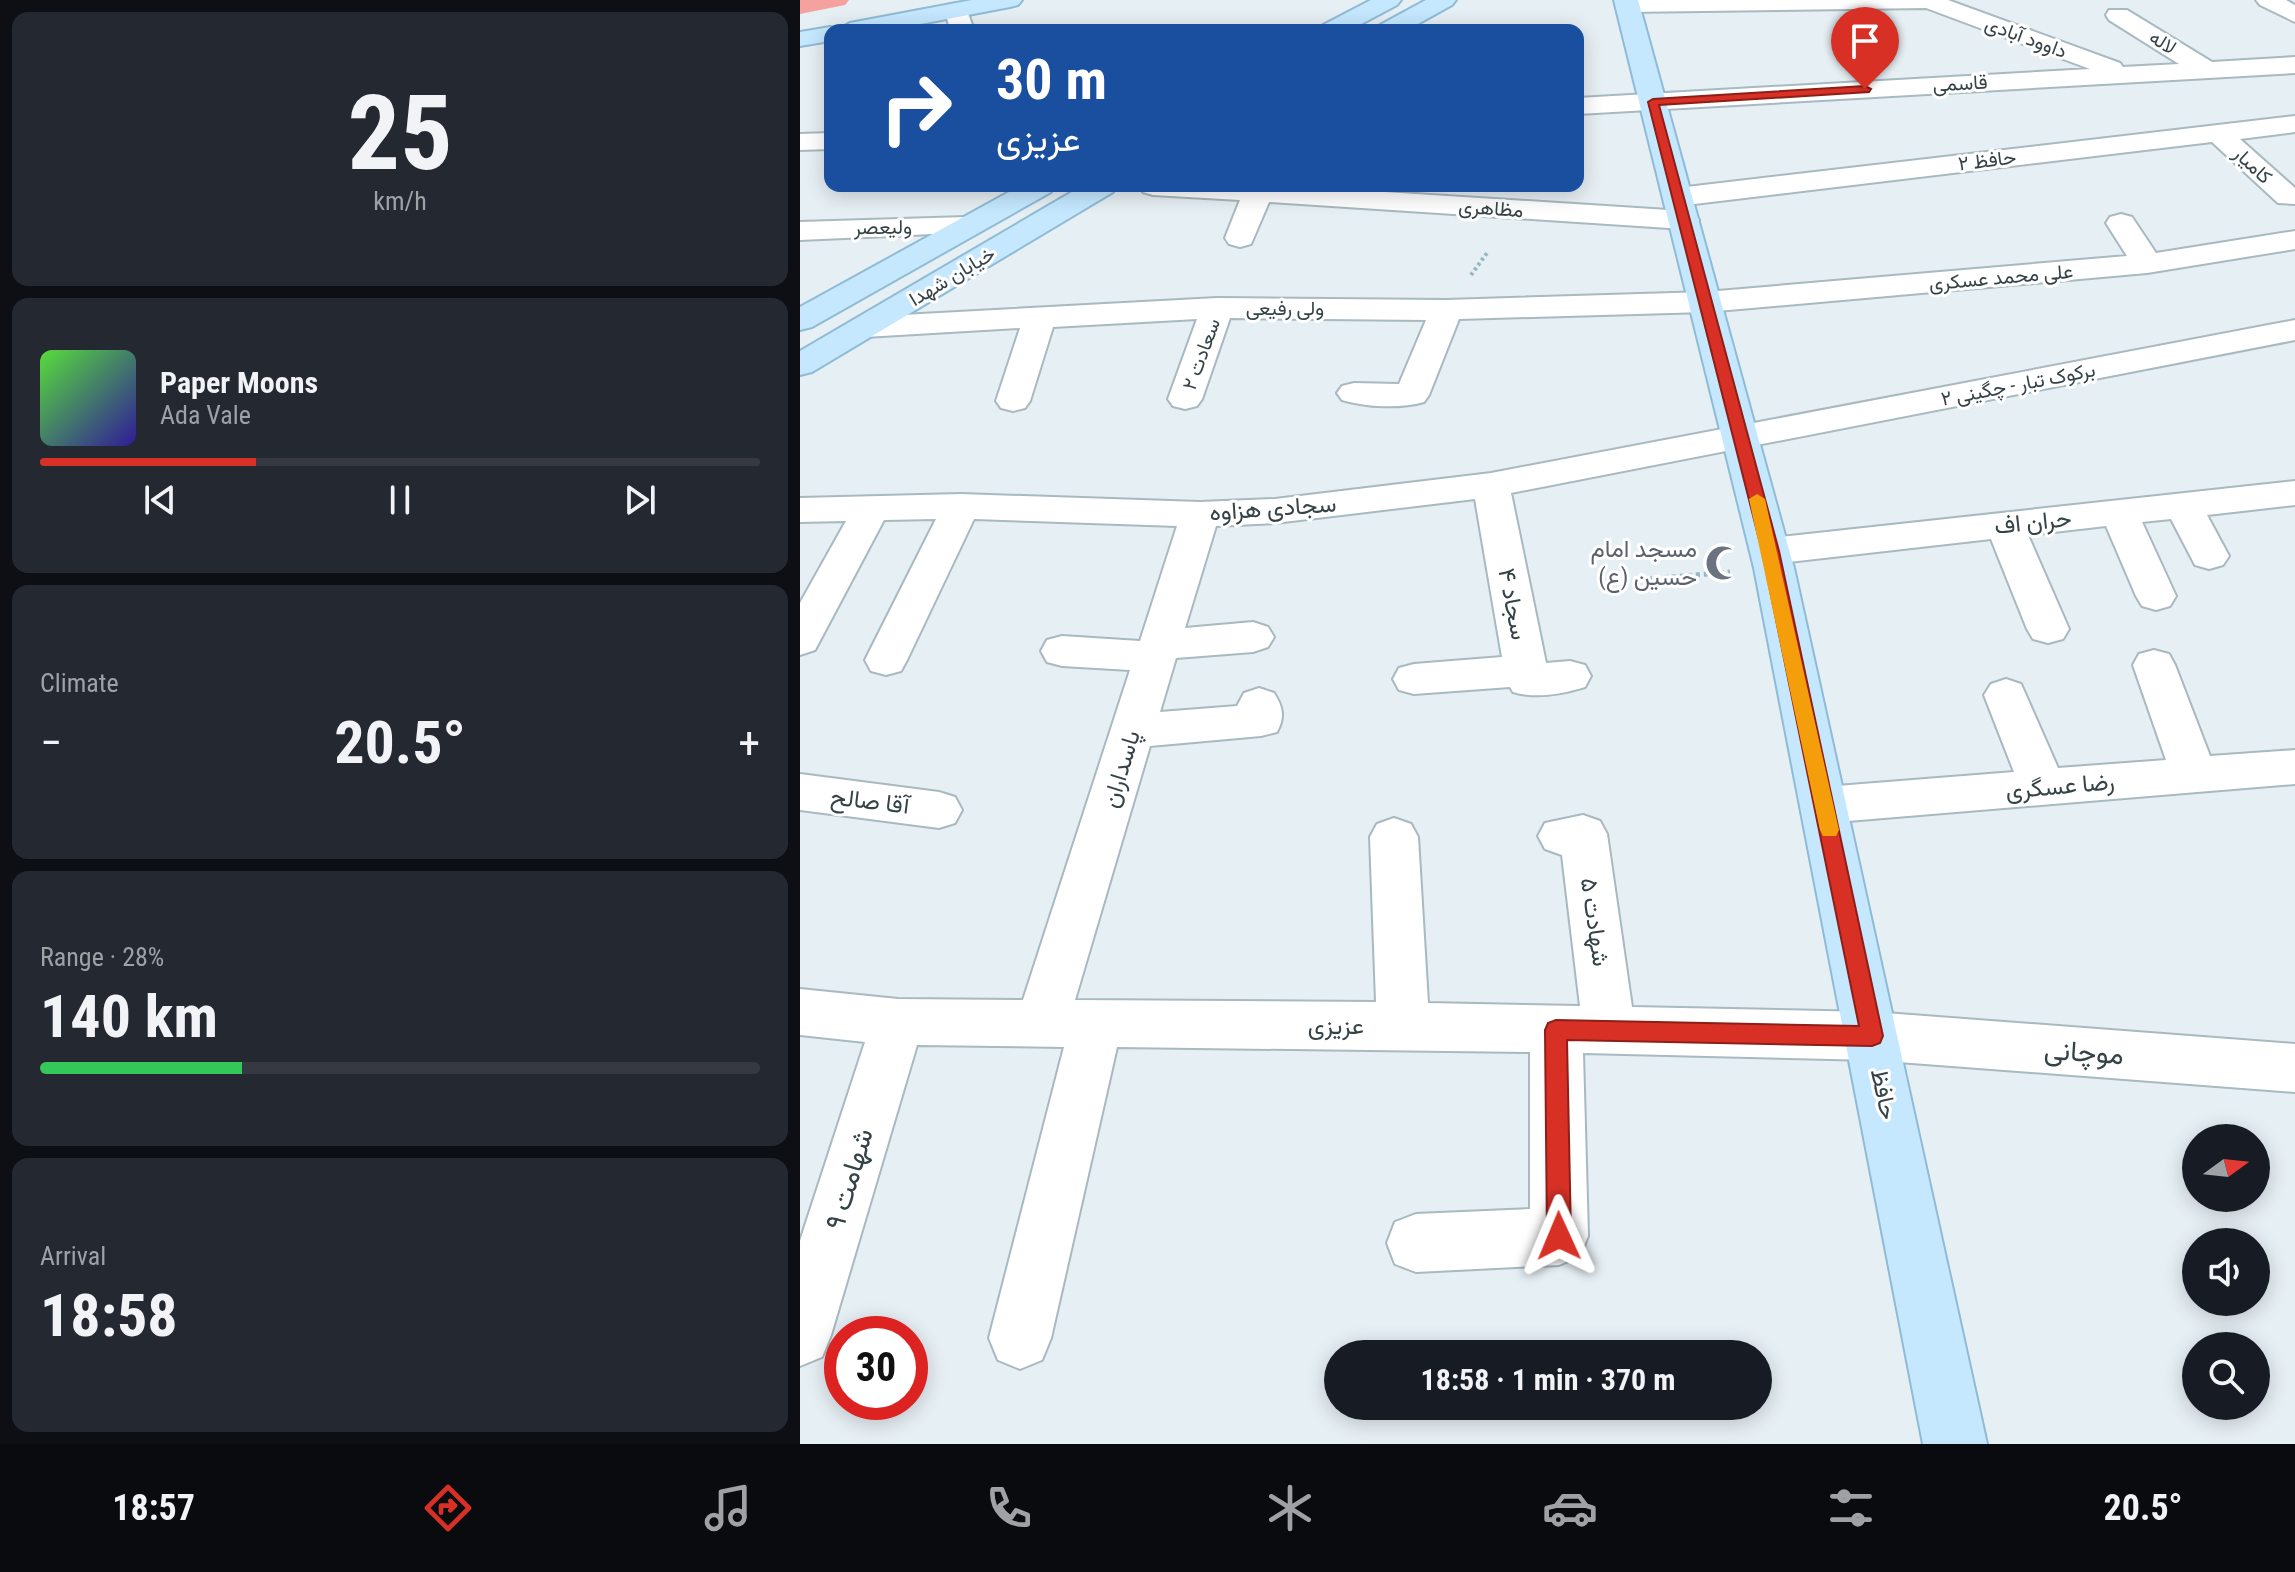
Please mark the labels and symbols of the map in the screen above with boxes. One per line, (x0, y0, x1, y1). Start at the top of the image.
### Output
pin (1831, 7, 1899, 89)
street label: داوود آبادی (1981, 11, 2070, 64)
street label: لاله (2145, 25, 2181, 59)
street label: قاسمی (1932, 70, 1988, 96)
street label: کامیار (2227, 140, 2277, 190)
street label: حافظ ۲ (1957, 145, 2017, 175)
street label: مظاهری (1458, 194, 1524, 223)
street label: ولیعصر (853, 214, 912, 241)
street label: خیابان شهدا (905, 241, 1000, 312)
street label: علی محمد عسکری (1928, 259, 2074, 296)
street label: ولی رفیعی (1246, 296, 1324, 321)
street label: سعادت ۲ (1177, 315, 1225, 393)
street label: برکوک تبار - چگینی ۲ (1939, 357, 2098, 413)
street label: سجادی هزاوه (1209, 490, 1338, 527)
street label: حران اف (1993, 504, 2073, 541)
place label: مسجد امام حسین (ع) (1590, 535, 1697, 593)
mosque icon: مسجد امام حسین (ع) (1704, 544, 1742, 582)
street label: سجاد ۴ (1492, 566, 1534, 642)
street label: پاسداران (1096, 727, 1148, 812)
street label: رضا عسگری (2004, 767, 2116, 806)
street label: آقا صالح (829, 782, 913, 823)
street label: شهادت ۵ (1574, 876, 1615, 968)
street label: عزیزی (1308, 1012, 1364, 1041)
street label: موچانی (2043, 1033, 2125, 1073)
street label: حافظ (1865, 1066, 1903, 1122)
street label: شهامت ۹ (818, 1124, 881, 1234)
north arrow (2182, 1124, 2270, 1212)
position arrow (1517, 1194, 1601, 1278)
speed limit sign: 30 (824, 1316, 928, 1420)

